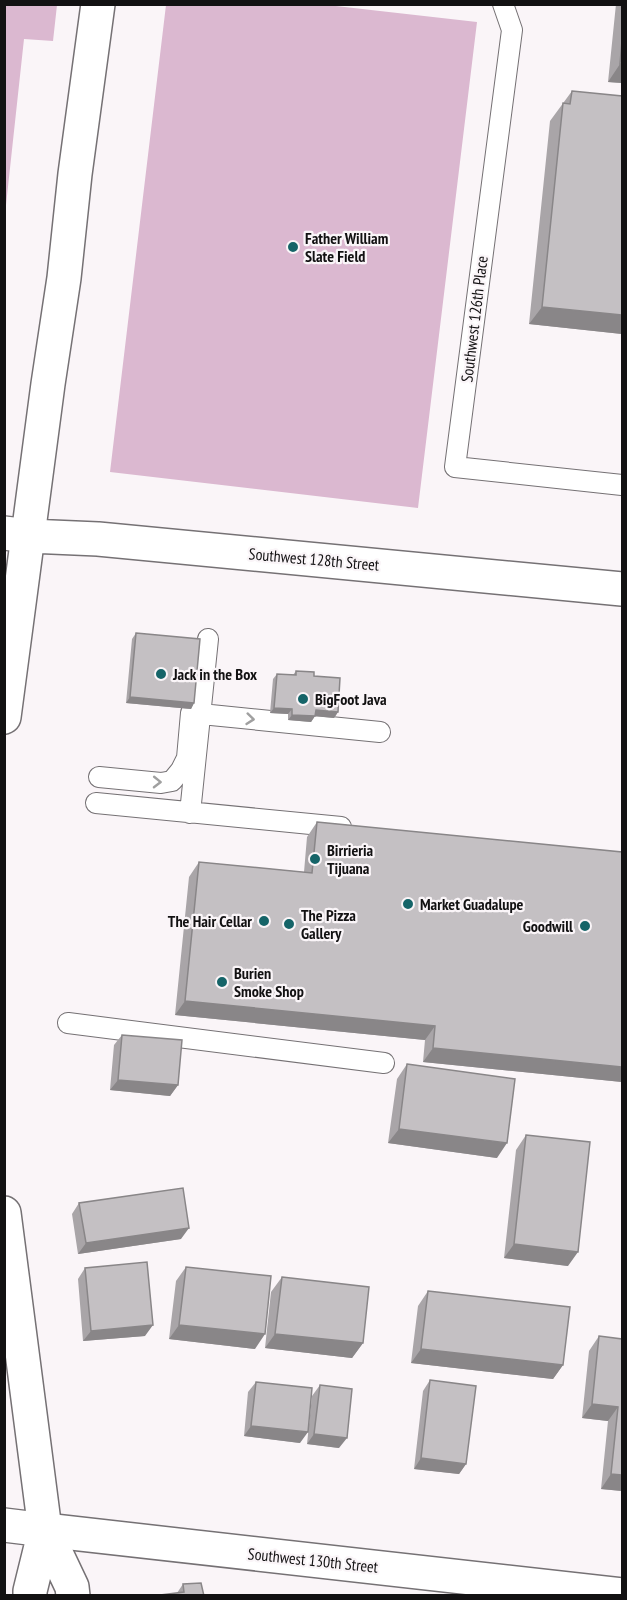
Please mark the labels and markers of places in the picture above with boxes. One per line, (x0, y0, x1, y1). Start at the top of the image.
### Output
place label: Father William Slate Field (305, 228, 388, 266)
marker: Father William Slate Field (286, 240, 300, 254)
place label: Jack in the Box (172, 664, 257, 684)
marker: Jack in the Box (154, 667, 168, 681)
place label: BigFoot Java (315, 689, 387, 709)
marker: BigFoot Java (296, 692, 310, 706)
place label: Birrieria Tijuana (327, 840, 374, 878)
marker: Birrieria Tijuana (308, 852, 322, 866)
place label: Market Guadalupe (420, 894, 524, 914)
marker: Market Guadalupe (401, 897, 415, 911)
place label: The Pizza Gallery (301, 905, 356, 943)
place label: The Hair Cellar (168, 911, 252, 931)
marker: The Hair Cellar (257, 914, 271, 928)
place label: Goodwill (523, 916, 573, 936)
marker: The Pizza Gallery (282, 917, 296, 931)
marker: Goodwill (578, 919, 592, 933)
place label: Burien Smoke Shop (234, 963, 304, 1001)
marker: Burien Smoke Shop (215, 975, 229, 989)

